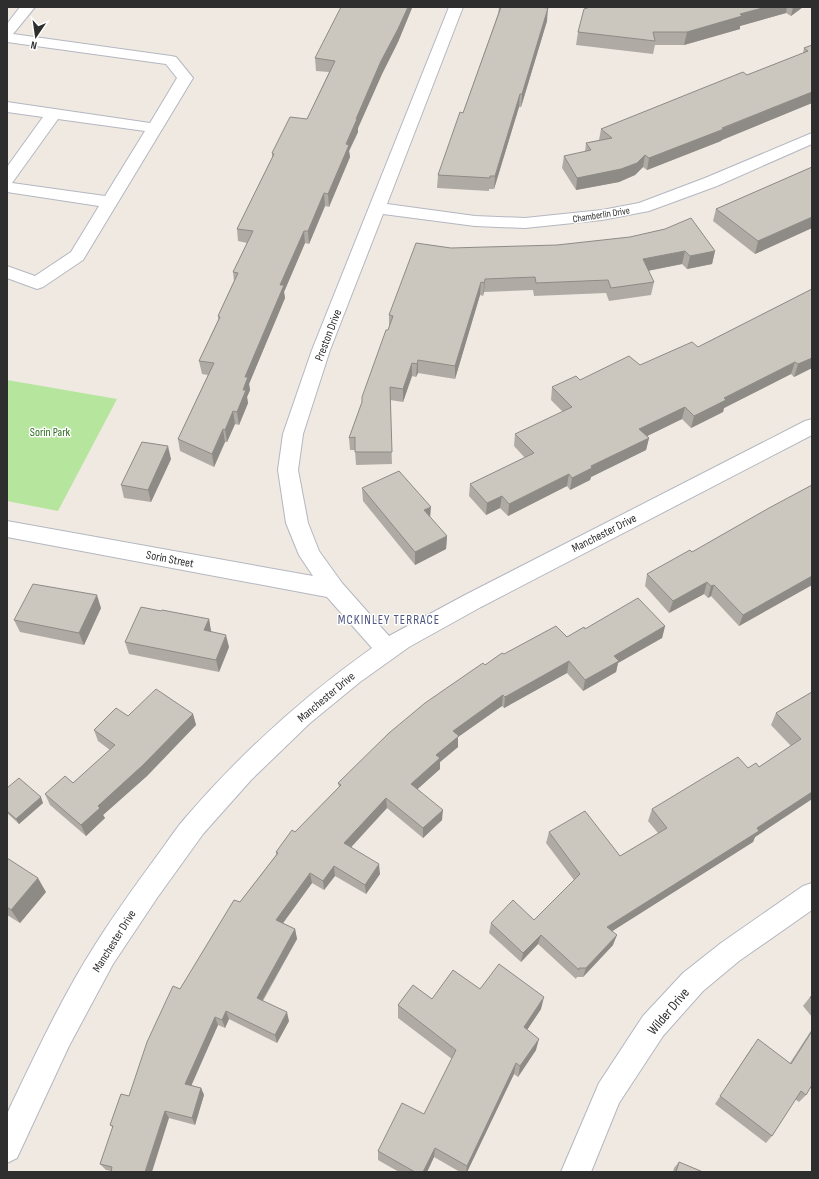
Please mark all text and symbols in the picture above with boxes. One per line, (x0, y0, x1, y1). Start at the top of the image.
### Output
north arrow (16, 16, 56, 56)
text: N (29, 38, 38, 52)
street label: Chamberlin Drive (572, 205, 631, 225)
street label: Preston Drive (312, 307, 345, 363)
park label: Sorin Park (30, 425, 71, 440)
street label: Manchester Drive (569, 511, 639, 556)
street label: Sorin Street (145, 548, 195, 572)
district label: MCKINLEY TERRACE (338, 612, 440, 628)
street label: Manchester Drive (294, 669, 358, 726)
street label: Manchester Drive (89, 907, 140, 975)
street label: Wilder Drive (644, 984, 693, 1038)

